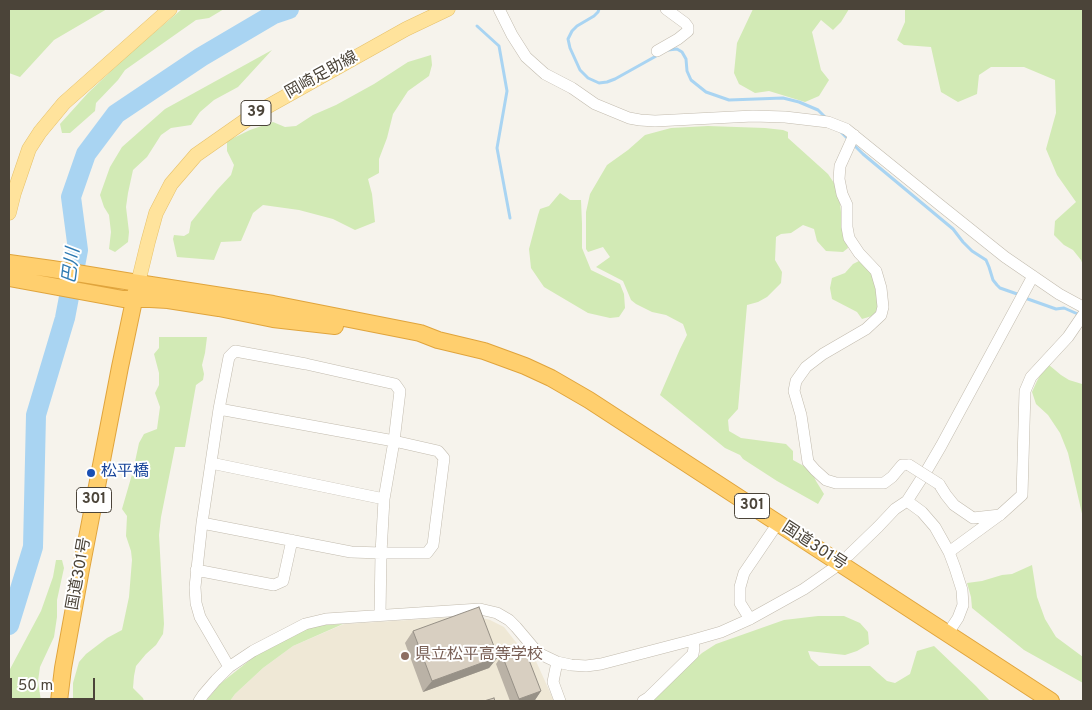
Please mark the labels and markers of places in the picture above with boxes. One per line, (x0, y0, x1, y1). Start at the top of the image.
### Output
place label: 松平橋 (101, 463, 149, 483)
marker: 松平橋 (85, 467, 97, 479)
place label: 県立松平高等学校 (415, 646, 543, 666)
marker: 県立松平高等学校 (399, 650, 411, 662)

